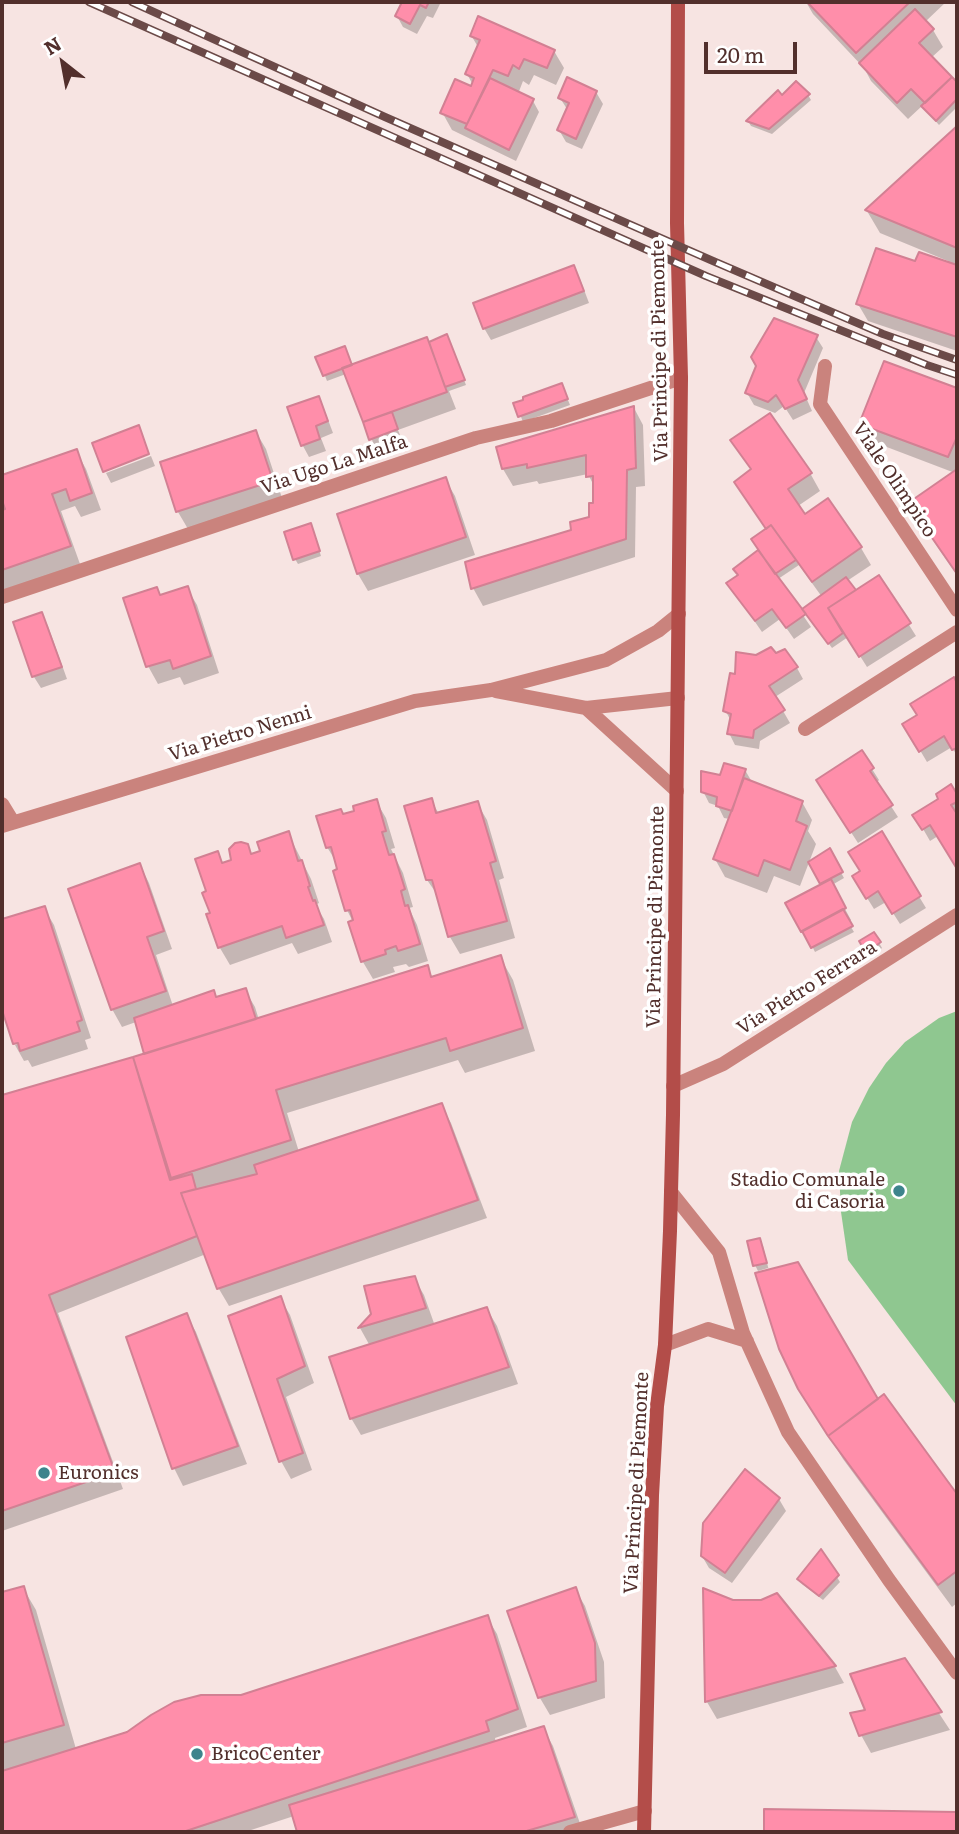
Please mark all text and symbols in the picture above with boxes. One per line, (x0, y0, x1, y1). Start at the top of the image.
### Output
north arrow (28, 28, 98, 98)
scale bar (707, 28, 800, 72)
text: N (38, 29, 66, 61)
text: 20 m (717, 38, 764, 69)
street label: Via Principe di Piemonte (647, 240, 673, 462)
street label: Viale Olimpico (847, 418, 941, 542)
street label: Via Ugo La Malfa (258, 431, 410, 499)
street label: Via Pietro Nenni (166, 701, 314, 767)
street label: Via Principe di Piemonte (643, 806, 669, 1028)
street label: Via Pietro Ferrara (733, 936, 881, 1040)
place label: Stadio Comunale di Casoria (730, 1169, 885, 1213)
marker: Stadio Comunale di Casoria (891, 1183, 907, 1199)
street label: Via Principe di Piemonte (620, 1371, 654, 1595)
place label: Euronics (58, 1462, 139, 1484)
marker: Euronics (36, 1465, 52, 1481)
place label: BricoCenter (211, 1743, 321, 1765)
marker: BricoCenter (189, 1746, 205, 1762)

